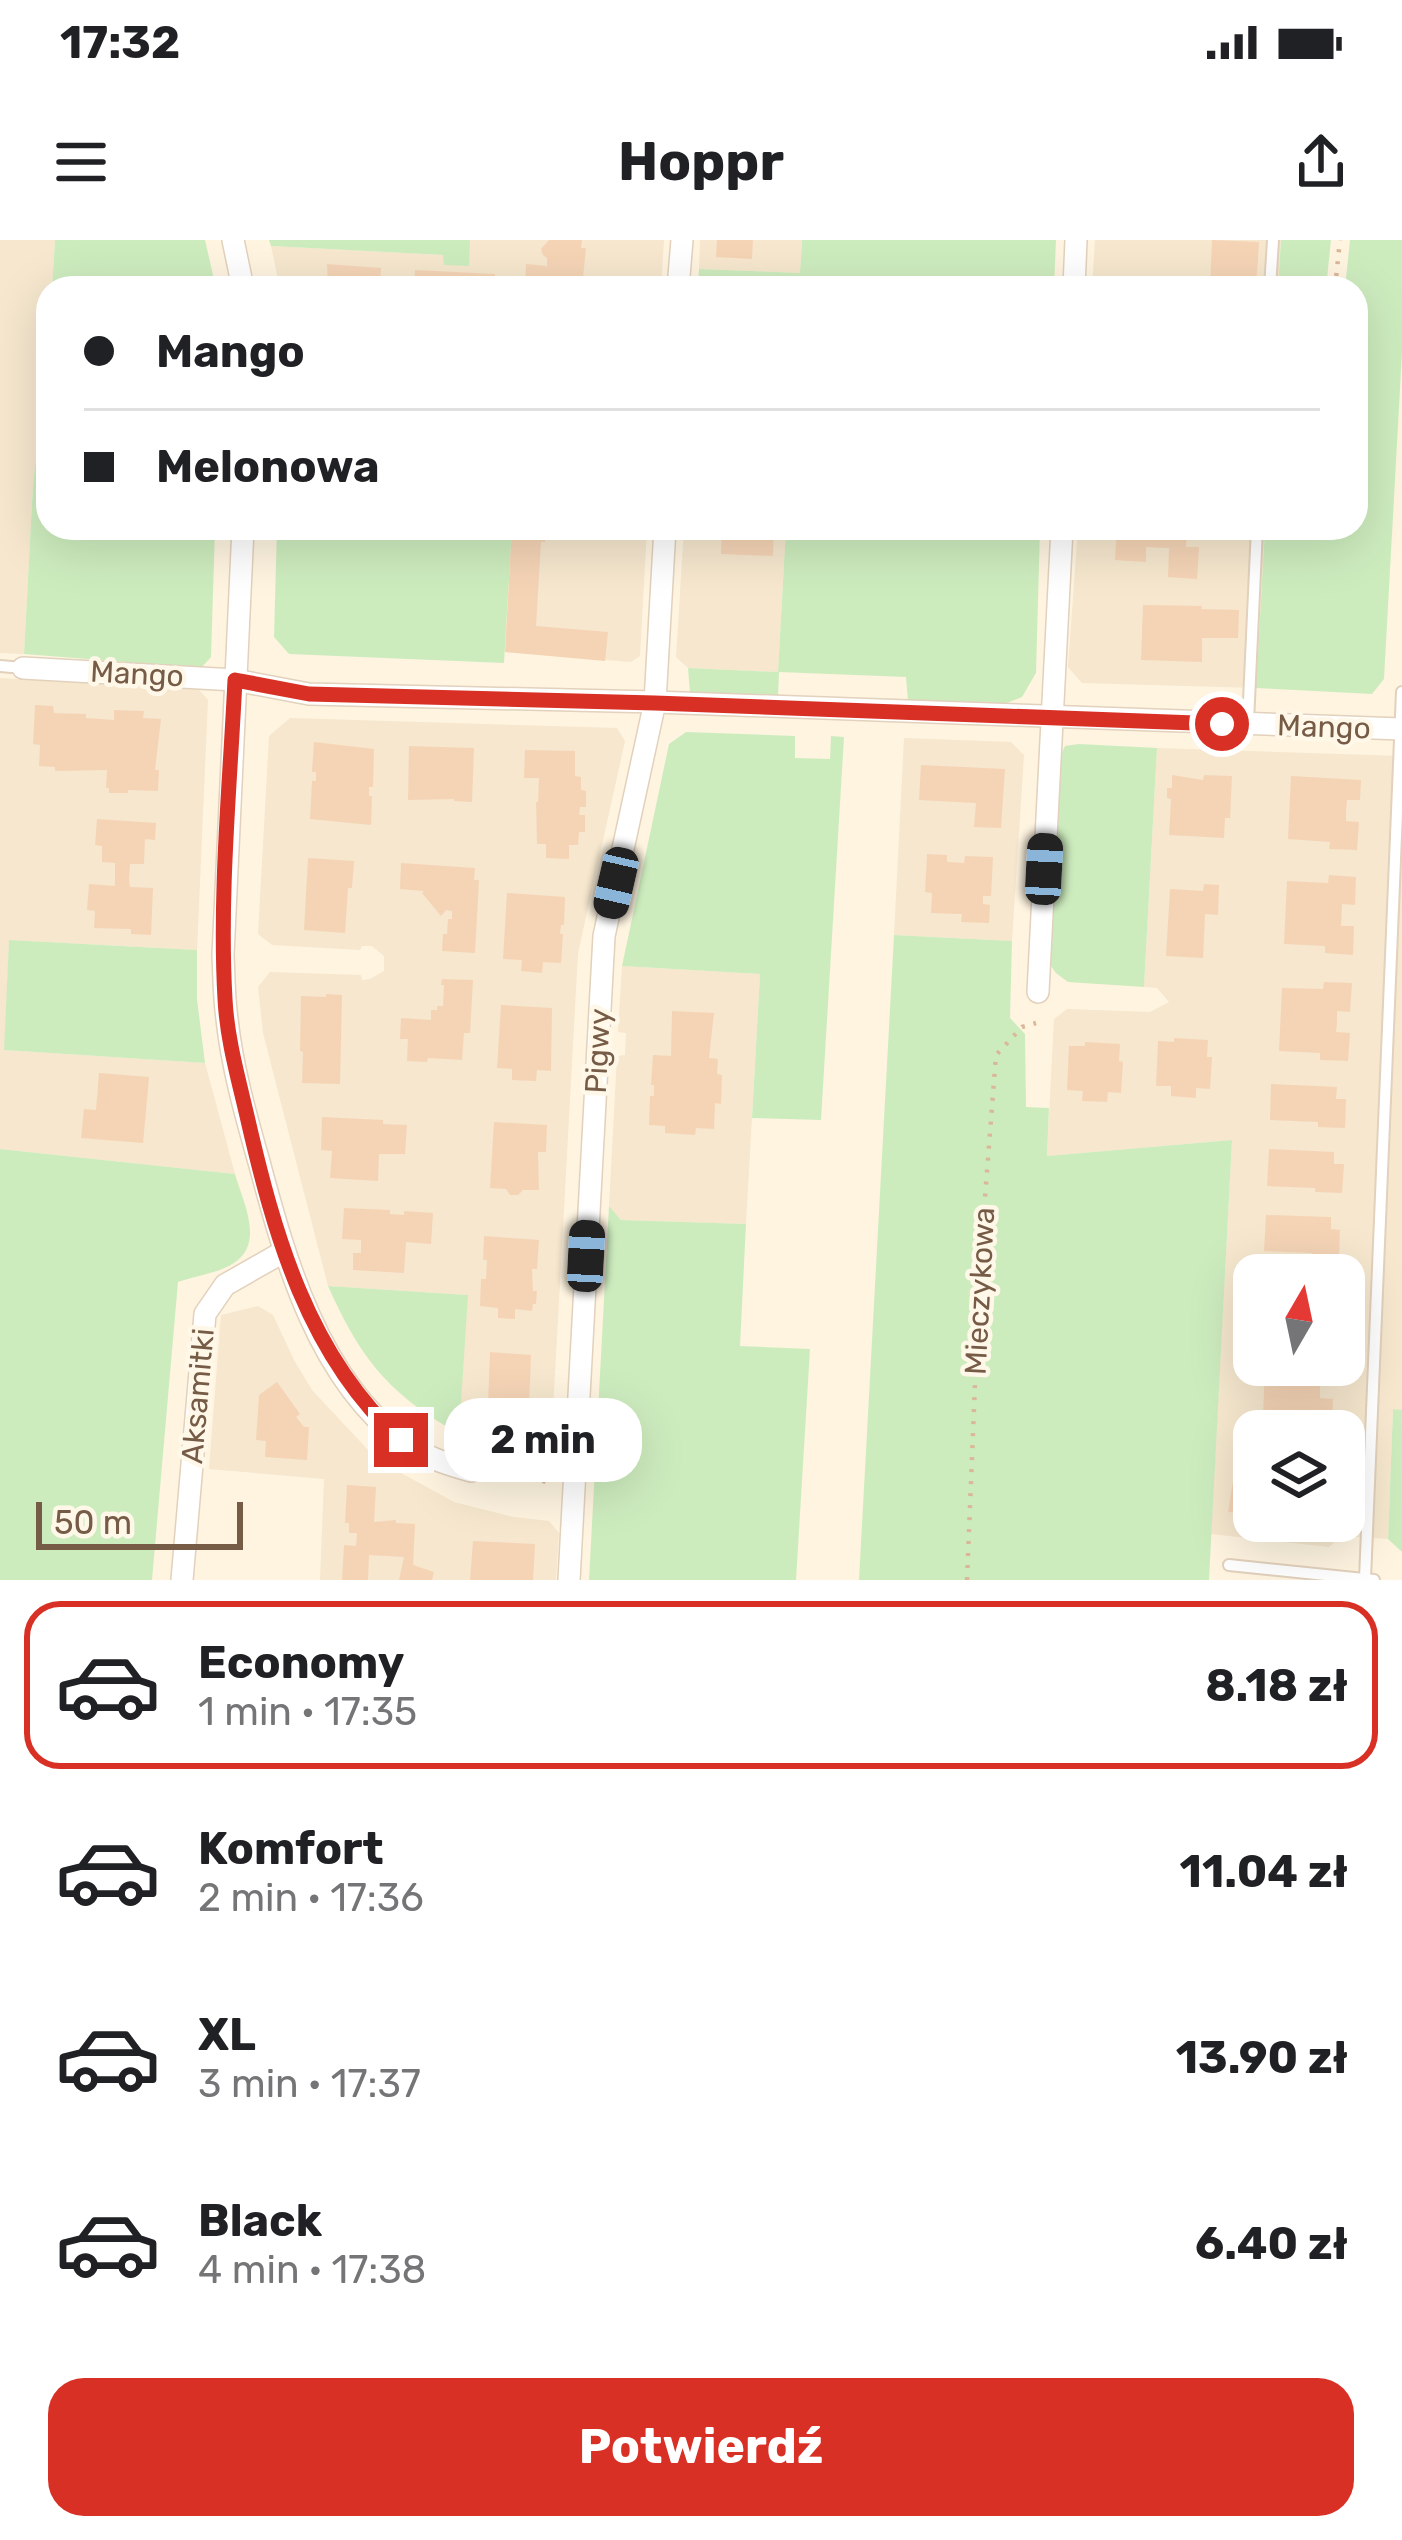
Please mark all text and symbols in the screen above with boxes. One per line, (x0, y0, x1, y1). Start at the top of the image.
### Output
text: 17:32 (60, 16, 180, 69)
icon: menu (48, 129, 114, 195)
icon: share (1288, 129, 1354, 195)
text: Hoppr (618, 130, 784, 194)
text: Mango (156, 325, 305, 378)
text: Melonowa (156, 440, 380, 493)
street label: Mango (89, 654, 185, 694)
route start (1195, 697, 1249, 751)
street label: Mango (1277, 707, 1371, 747)
car (1024, 832, 1064, 906)
car (590, 844, 642, 922)
street label: Pigwy (578, 1008, 618, 1094)
street label: Mieczykowa (958, 1206, 1002, 1376)
car (566, 1219, 606, 1293)
north arrow (1233, 1254, 1365, 1386)
map controls (1233, 1254, 1365, 1542)
street label: Aksamitki (174, 1327, 222, 1465)
callout: 2 min (443, 1398, 641, 1482)
button: layers (1233, 1410, 1365, 1542)
route end (374, 1413, 428, 1467)
text: 2 min (490, 1417, 596, 1463)
scale bar (36, 1496, 243, 1549)
text: 50 m (54, 1503, 132, 1542)
icon: car (54, 1631, 162, 1739)
text: Economy (198, 1636, 404, 1689)
text: 8.18 zł (1205, 1659, 1348, 1712)
text: 1 min · 17:35 (198, 1689, 417, 1735)
icon: car (54, 1817, 162, 1925)
text: Komfort (198, 1822, 384, 1875)
text: 11.04 zł (1180, 1845, 1348, 1898)
text: 2 min · 17:36 (198, 1875, 424, 1921)
icon: car (54, 2003, 162, 2111)
text: XL (198, 2008, 256, 2061)
text: 13.90 zł (1176, 2031, 1348, 2084)
text: 3 min · 17:37 (198, 2061, 421, 2107)
icon: car (54, 2189, 162, 2297)
text: Black (198, 2194, 322, 2247)
text: 6.40 zł (1195, 2217, 1348, 2270)
text: 4 min · 17:38 (198, 2247, 426, 2293)
button: Potwierdź (48, 2378, 1354, 2516)

